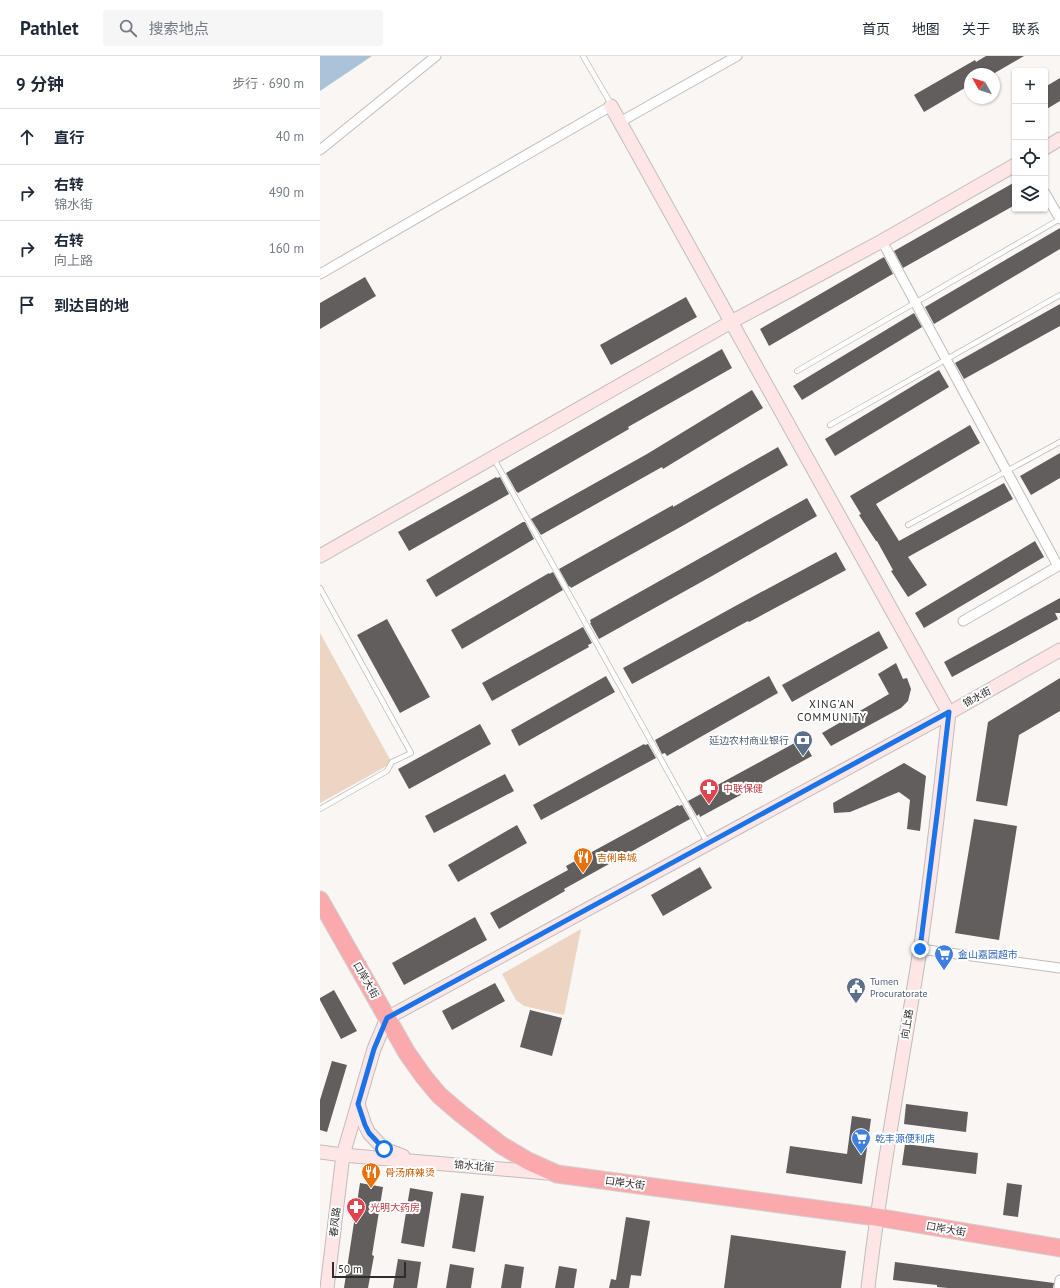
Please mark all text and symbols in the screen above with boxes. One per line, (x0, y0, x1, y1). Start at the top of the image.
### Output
search box (103, 10, 383, 46)
text: Pathlet (20, 16, 79, 40)
icon: search (117, 17, 139, 39)
text: 搜索地点 (149, 19, 209, 38)
text: 首页 (862, 20, 890, 38)
text: 地图 (912, 20, 940, 38)
text: 关于 (962, 20, 990, 38)
text: 联系 (1012, 20, 1040, 38)
north arrow (964, 68, 1000, 104)
map controls (1012, 68, 1048, 212)
button: + (1012, 68, 1048, 104)
text: 9 分钟 (16, 73, 64, 95)
text: 步行 · 690 m (232, 75, 304, 92)
button: − (1012, 104, 1048, 140)
icon: ahead (16, 126, 38, 148)
text: 直行 (54, 128, 84, 147)
text: 40 m (276, 128, 304, 145)
button: locate (1012, 140, 1048, 176)
text: 右转 (54, 175, 84, 194)
button: layers (1012, 176, 1048, 212)
icon: right (16, 182, 38, 204)
text: 490 m (269, 184, 304, 201)
text: 锦水街 (54, 196, 93, 213)
text: 右转 (54, 231, 84, 250)
icon: right (16, 238, 38, 260)
text: 160 m (269, 240, 304, 257)
text: 向上路 (54, 252, 93, 269)
icon: arrive (16, 294, 38, 316)
text: 到达目的地 (54, 296, 129, 315)
street label: 锦水街 (961, 684, 993, 710)
district label: XING'AN COMMUNITY (797, 697, 867, 724)
bank icon: 延边农村商业银行 (792, 729, 814, 757)
place label: 延边农村商业银行 (709, 734, 789, 747)
pharmacy icon: 中联保健 (698, 777, 720, 805)
place label: 中联保健 (723, 782, 763, 795)
restaurant icon: 吉俐串城 (572, 846, 594, 874)
place label: 吉俐串城 (597, 851, 637, 864)
route end (911, 940, 929, 958)
supermarket icon: 金山嘉园超市 (933, 943, 955, 971)
place label: 金山嘉园超市 (958, 948, 1018, 961)
street label: 口岸大街 (350, 959, 382, 1001)
place label: Tumen Procuratorate (870, 975, 928, 1000)
public building icon: Tumen Procuratorate (845, 976, 867, 1004)
street label: 向上路 (898, 1008, 916, 1040)
supermarket icon: 乾丰源便利店 (850, 1127, 872, 1155)
place label: 乾丰源便利店 (875, 1132, 935, 1145)
route start (375, 1140, 393, 1158)
street label: 锦水北街 (454, 1158, 494, 1174)
restaurant icon: 骨汤麻辣烫 (360, 1161, 382, 1189)
place label: 骨汤麻辣烫 (385, 1166, 435, 1179)
street label: 口岸大街 (604, 1174, 646, 1192)
pharmacy icon: 光明大药房 (345, 1196, 367, 1224)
place label: 光明大药房 (370, 1201, 420, 1214)
street label: 春风路 (327, 1206, 343, 1238)
street label: 口岸大街 (925, 1219, 967, 1239)
scale bar (332, 1260, 406, 1279)
text: 50 m (338, 1262, 362, 1276)

